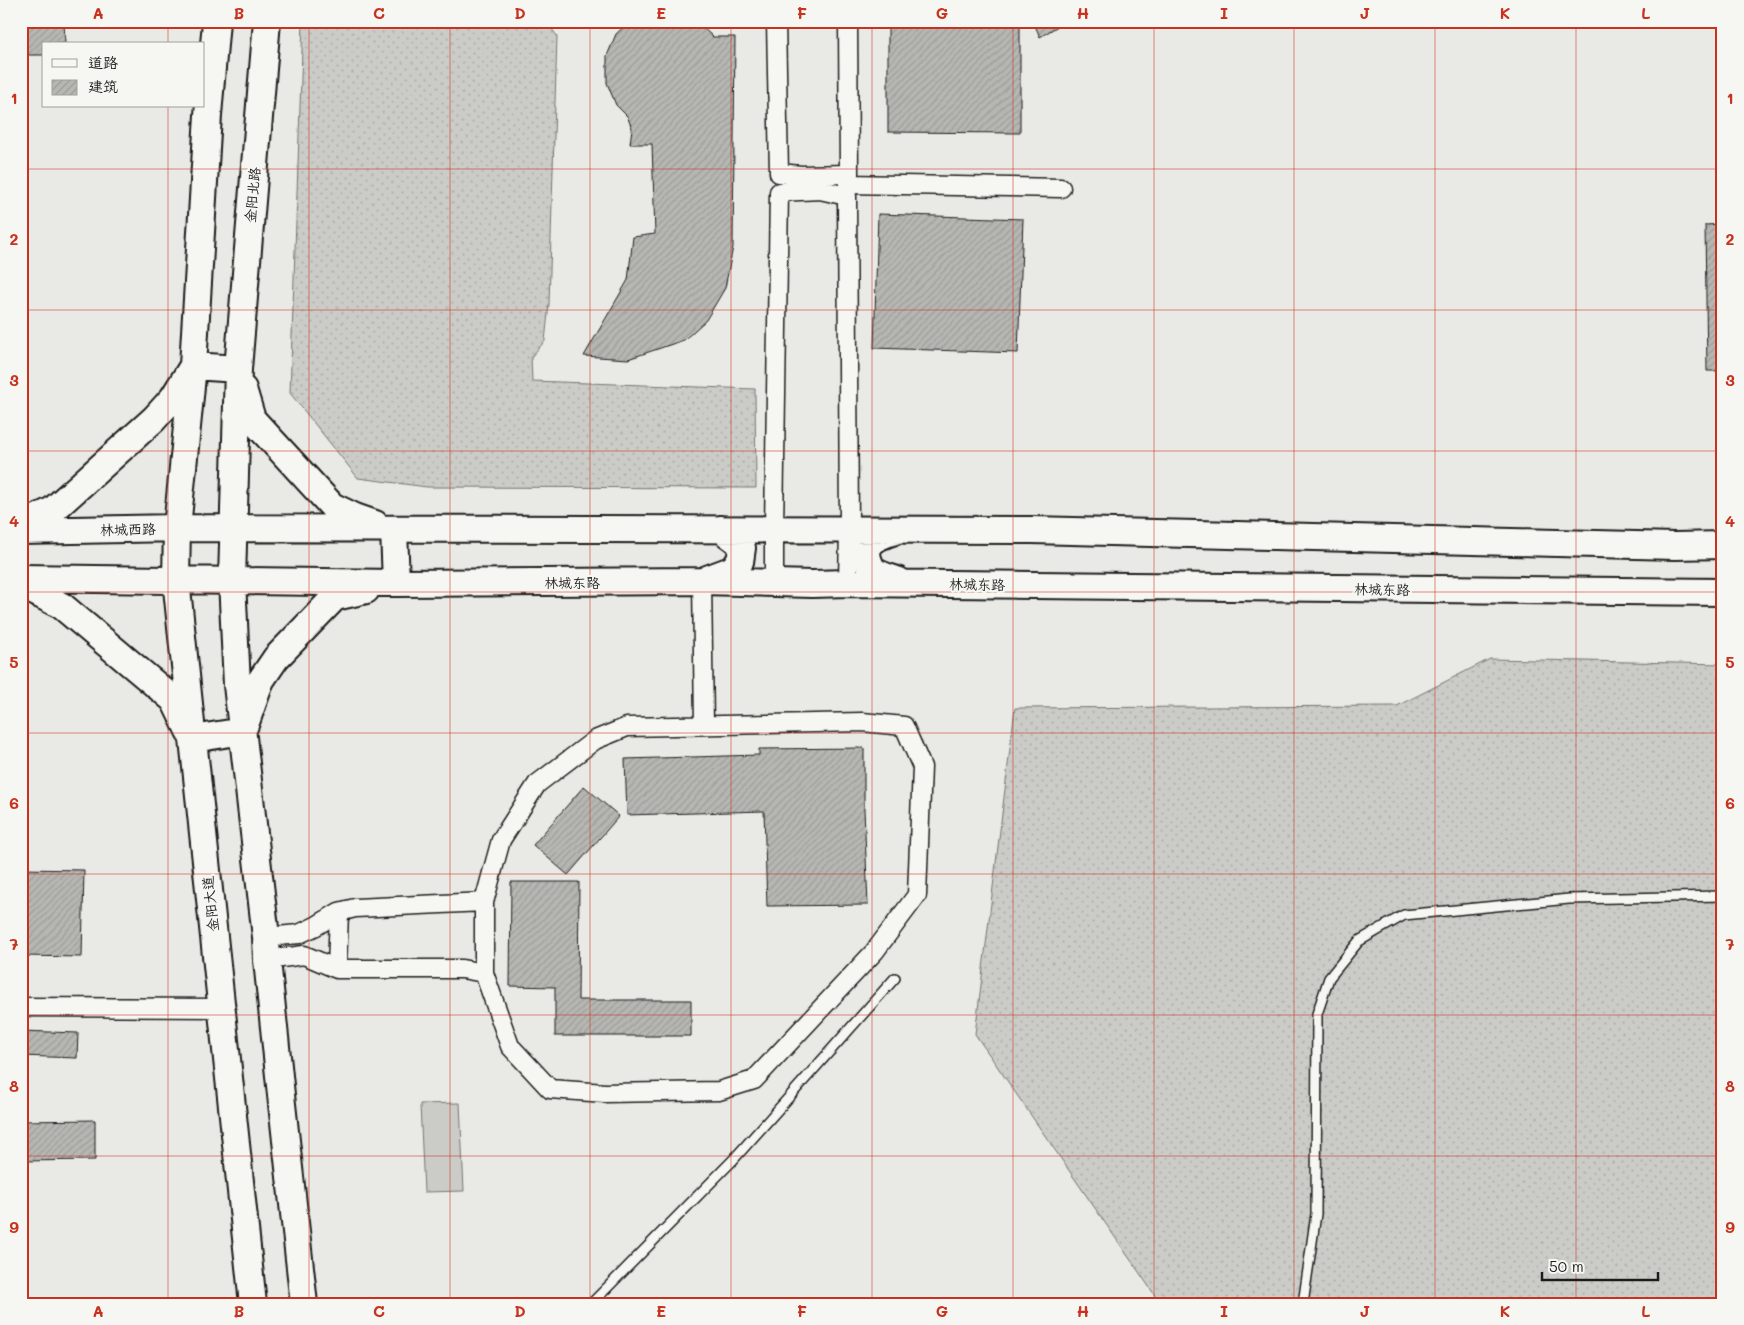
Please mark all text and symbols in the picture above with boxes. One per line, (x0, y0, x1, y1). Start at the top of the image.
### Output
text: A (92, 2, 104, 23)
text: B (234, 2, 244, 23)
text: C (373, 2, 385, 23)
text: D (514, 2, 526, 23)
text: E (656, 2, 666, 23)
text: F (797, 2, 807, 23)
text: G (936, 2, 948, 23)
text: H (1077, 2, 1089, 23)
text: I (1220, 2, 1228, 23)
text: J (1360, 2, 1370, 23)
text: K (1500, 2, 1510, 23)
text: L (1641, 2, 1651, 23)
legend (42, 42, 205, 108)
text: 道路 (88, 52, 118, 72)
text: 建筑 (88, 76, 118, 96)
text: 1 (10, 87, 18, 108)
text: 1 (1726, 87, 1734, 108)
street label: 金阳北路 (240, 166, 264, 224)
text: 2 (10, 228, 19, 249)
text: 2 (1726, 228, 1735, 249)
text: 3 (9, 369, 19, 390)
text: 3 (1725, 369, 1735, 390)
text: 4 (9, 510, 19, 531)
text: 4 (1725, 510, 1735, 531)
street label: 林城西路 (100, 519, 156, 539)
street label: 林城东路 (544, 573, 600, 592)
street label: 林城东路 (949, 574, 1005, 594)
street label: 林城东路 (1354, 579, 1410, 599)
text: 5 (9, 651, 19, 672)
text: 5 (1725, 651, 1735, 672)
text: 6 (9, 792, 19, 813)
text: 6 (1725, 792, 1735, 813)
street label: 金阳大道 (198, 875, 222, 933)
text: 7 (10, 933, 19, 954)
text: 7 (1726, 933, 1735, 954)
text: 8 (9, 1075, 19, 1096)
text: 8 (1725, 1075, 1735, 1096)
text: 9 (9, 1216, 19, 1237)
text: 9 (1725, 1216, 1735, 1237)
scale bar (1542, 1250, 1658, 1282)
text: 50 m (1549, 1256, 1584, 1276)
text: A (92, 1300, 104, 1321)
text: B (234, 1300, 244, 1321)
text: C (373, 1300, 385, 1321)
text: D (514, 1300, 526, 1321)
text: E (656, 1300, 666, 1321)
text: F (797, 1300, 807, 1321)
text: G (936, 1300, 948, 1321)
text: H (1077, 1300, 1089, 1321)
text: I (1220, 1300, 1228, 1321)
text: J (1360, 1300, 1370, 1321)
text: K (1500, 1300, 1510, 1321)
text: L (1641, 1300, 1651, 1321)

